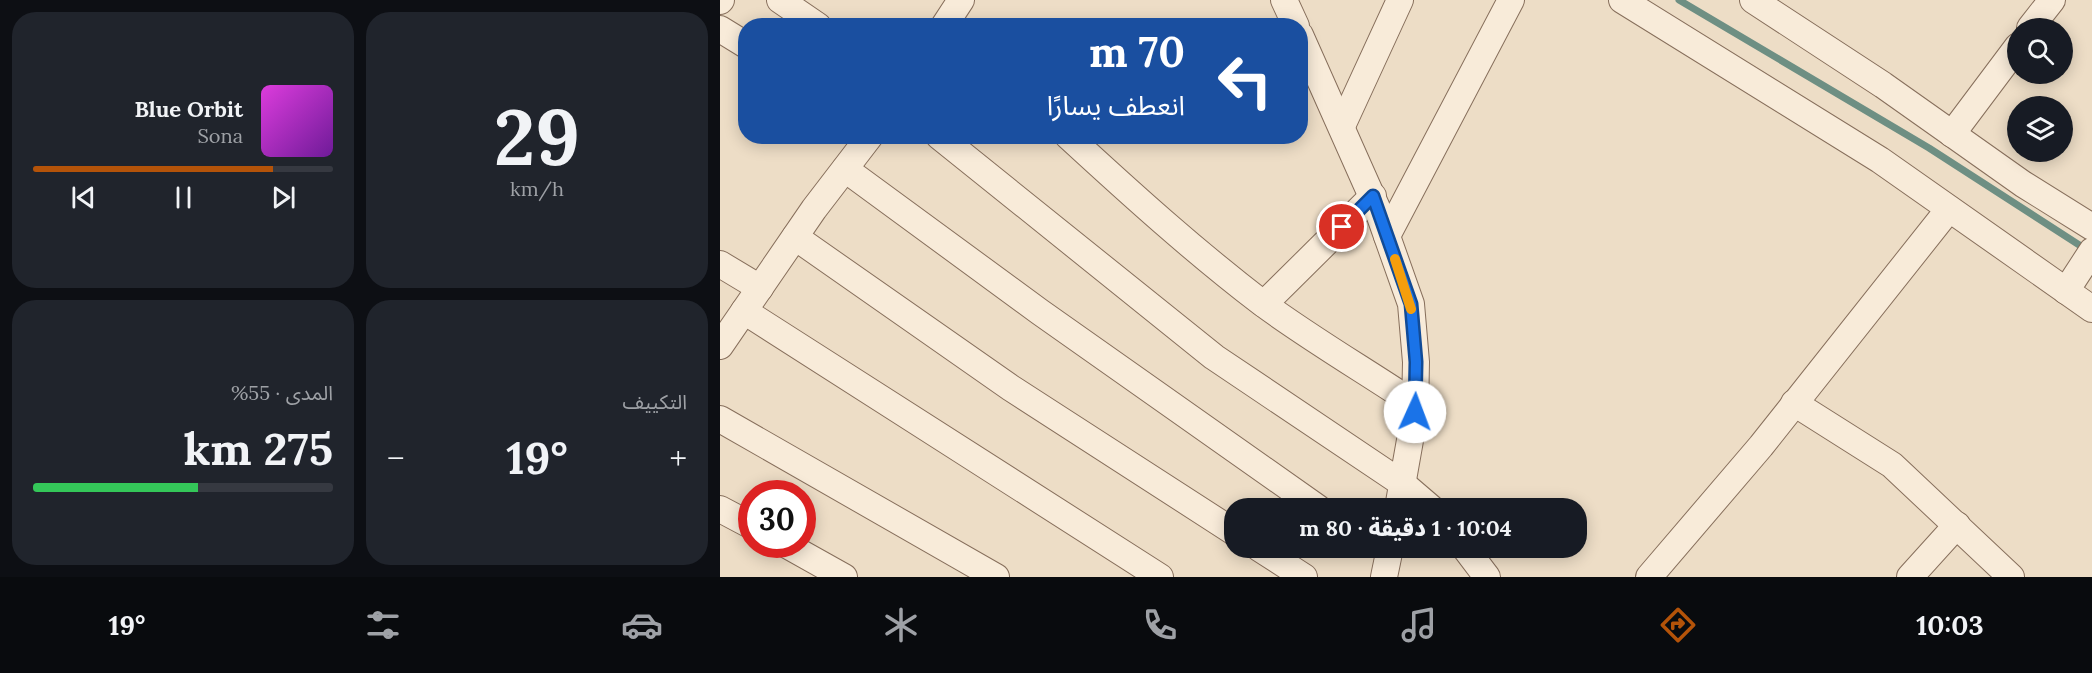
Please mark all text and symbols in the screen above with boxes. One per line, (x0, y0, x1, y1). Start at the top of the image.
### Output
map controls (2007, 18, 2073, 162)
button: search (2007, 18, 2073, 84)
text: 70 m (1089, 25, 1185, 79)
icon: left (1206, 42, 1284, 120)
text: 29 (494, 87, 580, 186)
text: انعطف يسارًا (1047, 88, 1185, 122)
text: Blue Orbit (135, 95, 243, 123)
button: layers (2007, 96, 2073, 162)
text: Sona (198, 123, 243, 148)
text: km/h (510, 176, 564, 201)
icon: previous (67, 181, 100, 214)
icon: pause (167, 181, 200, 214)
icon: next (267, 181, 300, 214)
pin (1316, 201, 1367, 252)
icon: arrive (1325, 210, 1358, 243)
text: المدى · 55% (231, 380, 333, 405)
position arrow (1383, 380, 1447, 444)
text: التكييف (623, 389, 687, 414)
text: 275 km (184, 420, 333, 477)
text: 19° (506, 429, 568, 486)
text: − (387, 437, 405, 479)
text: + (669, 437, 687, 479)
speed limit sign: 30 (738, 480, 816, 558)
text: 10:04 · 1 دقيقة · 80 m (1299, 514, 1512, 542)
icon: filters (362, 604, 404, 646)
icon: car (621, 604, 663, 646)
icon: climate (880, 604, 922, 646)
icon: phone (1139, 604, 1181, 646)
icon: music (1398, 604, 1440, 646)
icon: directions (1657, 604, 1699, 646)
text: 19° (109, 608, 145, 642)
text: 10:03 (1916, 608, 1984, 642)

